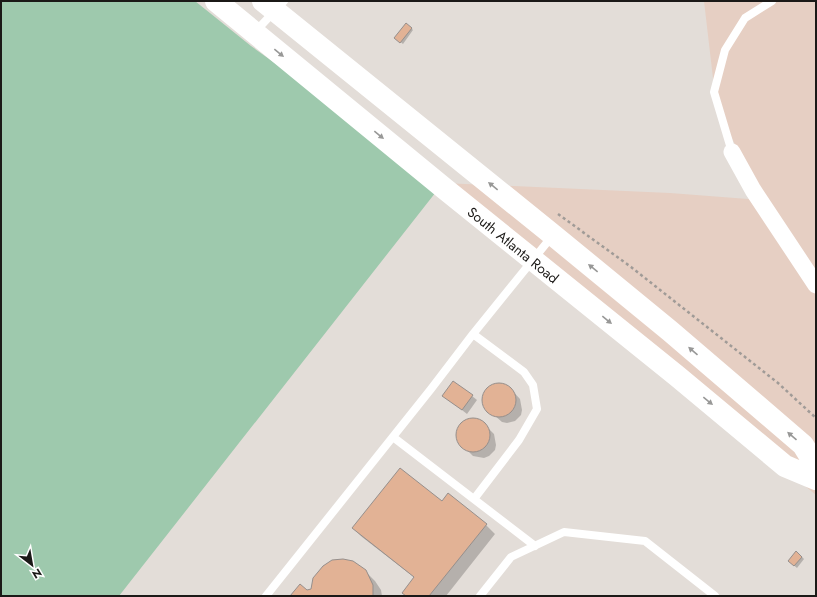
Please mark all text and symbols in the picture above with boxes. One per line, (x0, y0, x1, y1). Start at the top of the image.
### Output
one-way arrow (273, 48, 284, 57)
one-way arrow (374, 131, 384, 140)
one-way arrow (487, 181, 498, 190)
street label: South Atlanta Road (463, 202, 563, 288)
one-way arrow (588, 264, 599, 273)
one-way arrow (601, 316, 612, 324)
one-way arrow (688, 347, 698, 356)
one-way arrow (702, 397, 713, 406)
one-way arrow (786, 431, 797, 440)
north arrow (12, 545, 52, 585)
text: N (29, 564, 45, 583)

